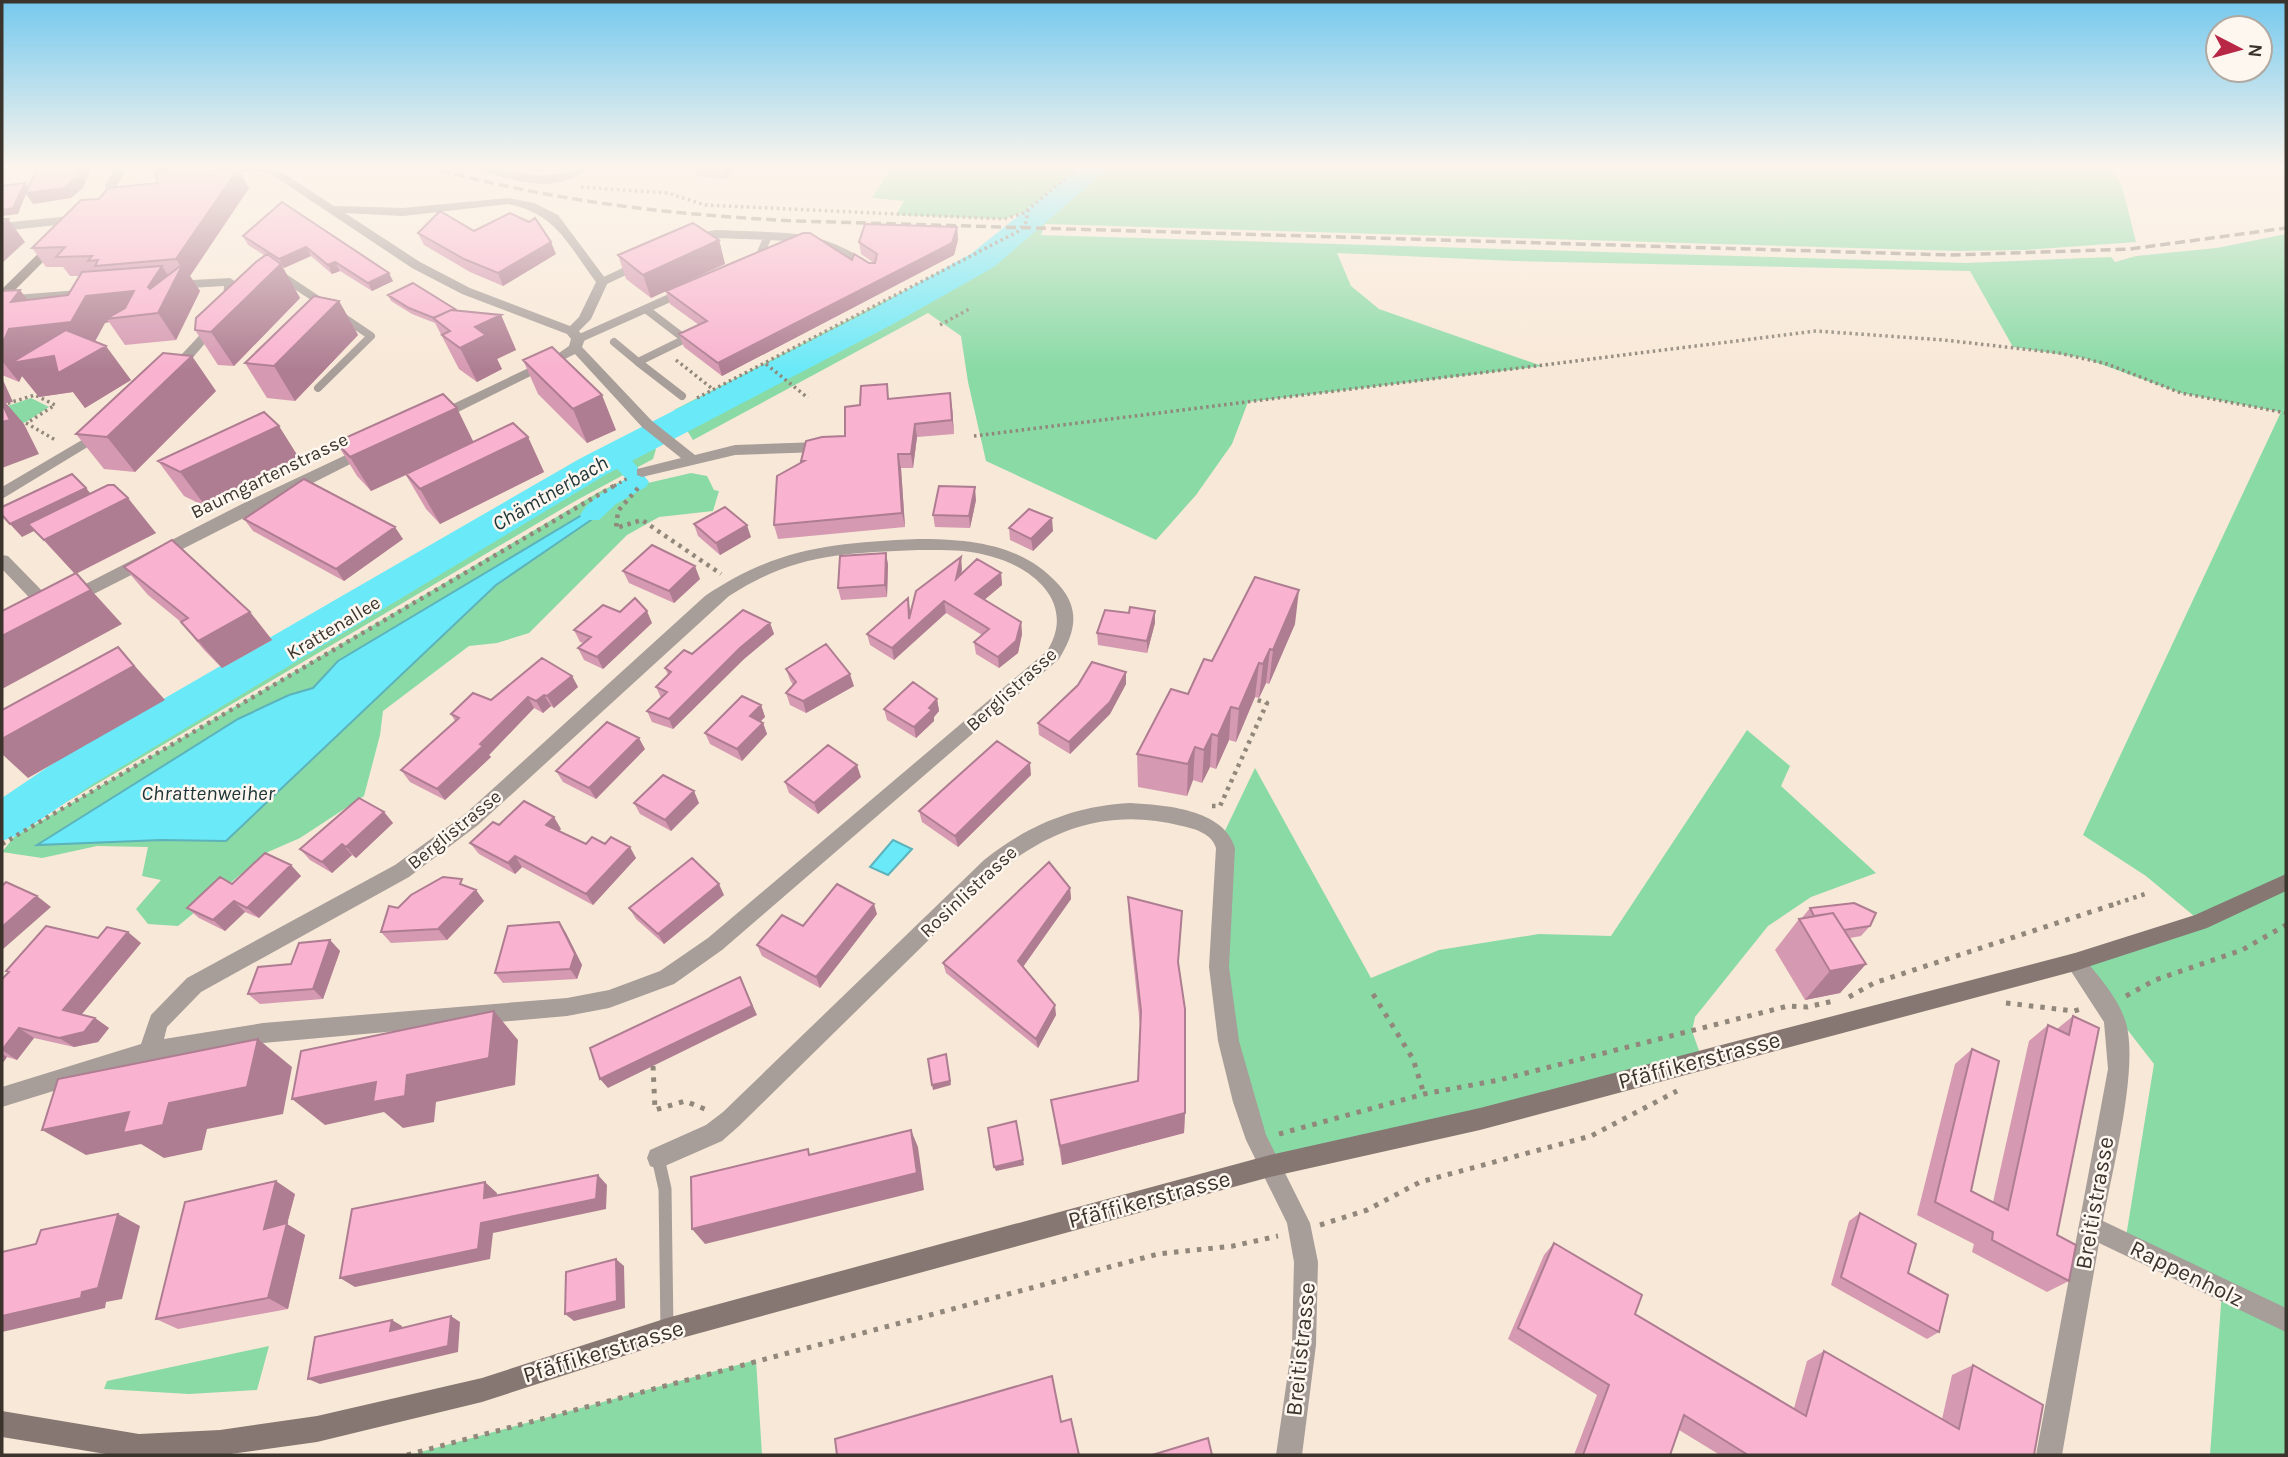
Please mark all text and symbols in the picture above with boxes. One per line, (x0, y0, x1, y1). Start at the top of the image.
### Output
north arrow (2204, 14, 2274, 84)
text: N (2243, 43, 2267, 59)
street label: Baumgartenstrasse (187, 428, 352, 524)
water label: Chämtnerbach (488, 450, 612, 536)
street label: Krattenallee (283, 591, 384, 664)
street label: Berglistrasse (962, 643, 1061, 736)
water label: Chrattenweiher (141, 781, 276, 805)
street label: Berglistrasse (403, 785, 506, 874)
street label: Rosinlistrasse (916, 841, 1022, 942)
street label: Pfäffikerstrasse (1615, 1026, 1783, 1095)
street label: Breitistrasse (2070, 1135, 2119, 1272)
street label: Pfäffikerstrasse (1065, 1165, 1233, 1234)
street label: Rappenholz (2126, 1234, 2248, 1313)
street label: Breitistrasse (1280, 1281, 1321, 1417)
street label: Pfäffikerstrasse (520, 1314, 687, 1389)

